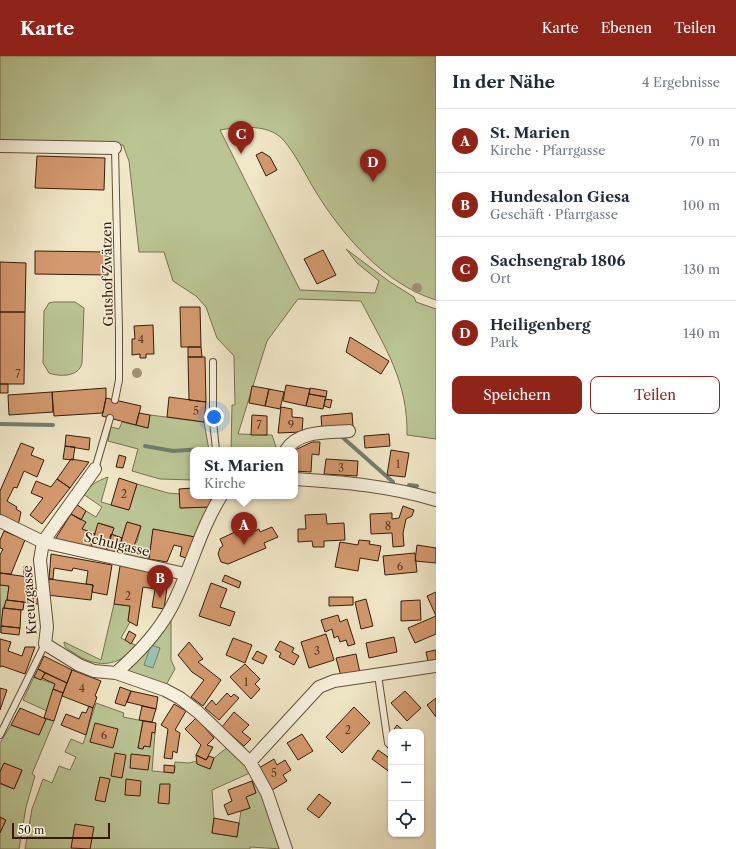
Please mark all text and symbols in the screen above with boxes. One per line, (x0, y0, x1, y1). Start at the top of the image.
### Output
text: Karte (20, 17, 74, 40)
text: Karte (542, 19, 579, 37)
text: Ebenen (601, 19, 652, 37)
text: Teilen (674, 19, 716, 37)
text: In der Nähe (452, 72, 555, 92)
text: 4 Ergebnisse (642, 74, 720, 90)
pin: C (228, 121, 254, 154)
text: St. Marien (490, 123, 570, 142)
text: A (460, 133, 470, 149)
text: 70 m (690, 133, 720, 149)
text: Kirche · Pfarrgasse (490, 142, 605, 158)
pin: D (360, 149, 386, 182)
text: Hundesalon Giesa (490, 187, 630, 206)
text: B (460, 197, 470, 213)
text: 100 m (682, 197, 720, 213)
text: Geschäft · Pfarrgasse (490, 206, 618, 222)
street label: Gutshof Zwätzen (98, 221, 116, 327)
text: Sachsengrab 1806 (490, 251, 626, 270)
text: C (460, 261, 470, 277)
text: 130 m (684, 261, 720, 277)
text: Ort (490, 270, 511, 286)
text: Heiligenberg (490, 315, 591, 334)
text: D (459, 325, 471, 341)
text: 140 m (683, 325, 720, 341)
house number: 4 (138, 332, 144, 346)
text: Park (490, 334, 518, 350)
house number: 7 (15, 367, 21, 381)
button: Speichern (452, 376, 582, 414)
button: Teilen (590, 376, 720, 414)
house number: 5 (193, 404, 199, 418)
your location (204, 407, 224, 427)
house number: 7 (256, 418, 262, 432)
house number: 9 (288, 418, 294, 432)
popup (190, 447, 298, 499)
text: St. Marien (204, 456, 284, 475)
house number: 1 (396, 457, 401, 471)
house number: 3 (338, 461, 344, 475)
text: Kirche (204, 475, 246, 491)
house number: 2 (121, 487, 127, 501)
pin: A (231, 512, 257, 545)
house number: 8 (385, 519, 391, 533)
street label: Schulgasse (83, 529, 151, 559)
house number: 6 (397, 559, 404, 573)
street label: Kreuzgasse (19, 565, 39, 635)
pin: B (147, 565, 173, 598)
house number: 2 (125, 589, 131, 603)
house number: 3 (314, 644, 320, 658)
house number: 1 (244, 675, 249, 689)
house number: 4 (79, 681, 85, 695)
house number: 2 (345, 723, 351, 737)
house number: 6 (101, 728, 108, 742)
map controls (388, 729, 424, 837)
button: + (388, 729, 424, 765)
button: − (388, 765, 424, 801)
house number: 5 (271, 766, 277, 780)
button: locate (388, 801, 424, 837)
scale bar (12, 821, 110, 840)
text: 50 m (18, 823, 44, 837)

